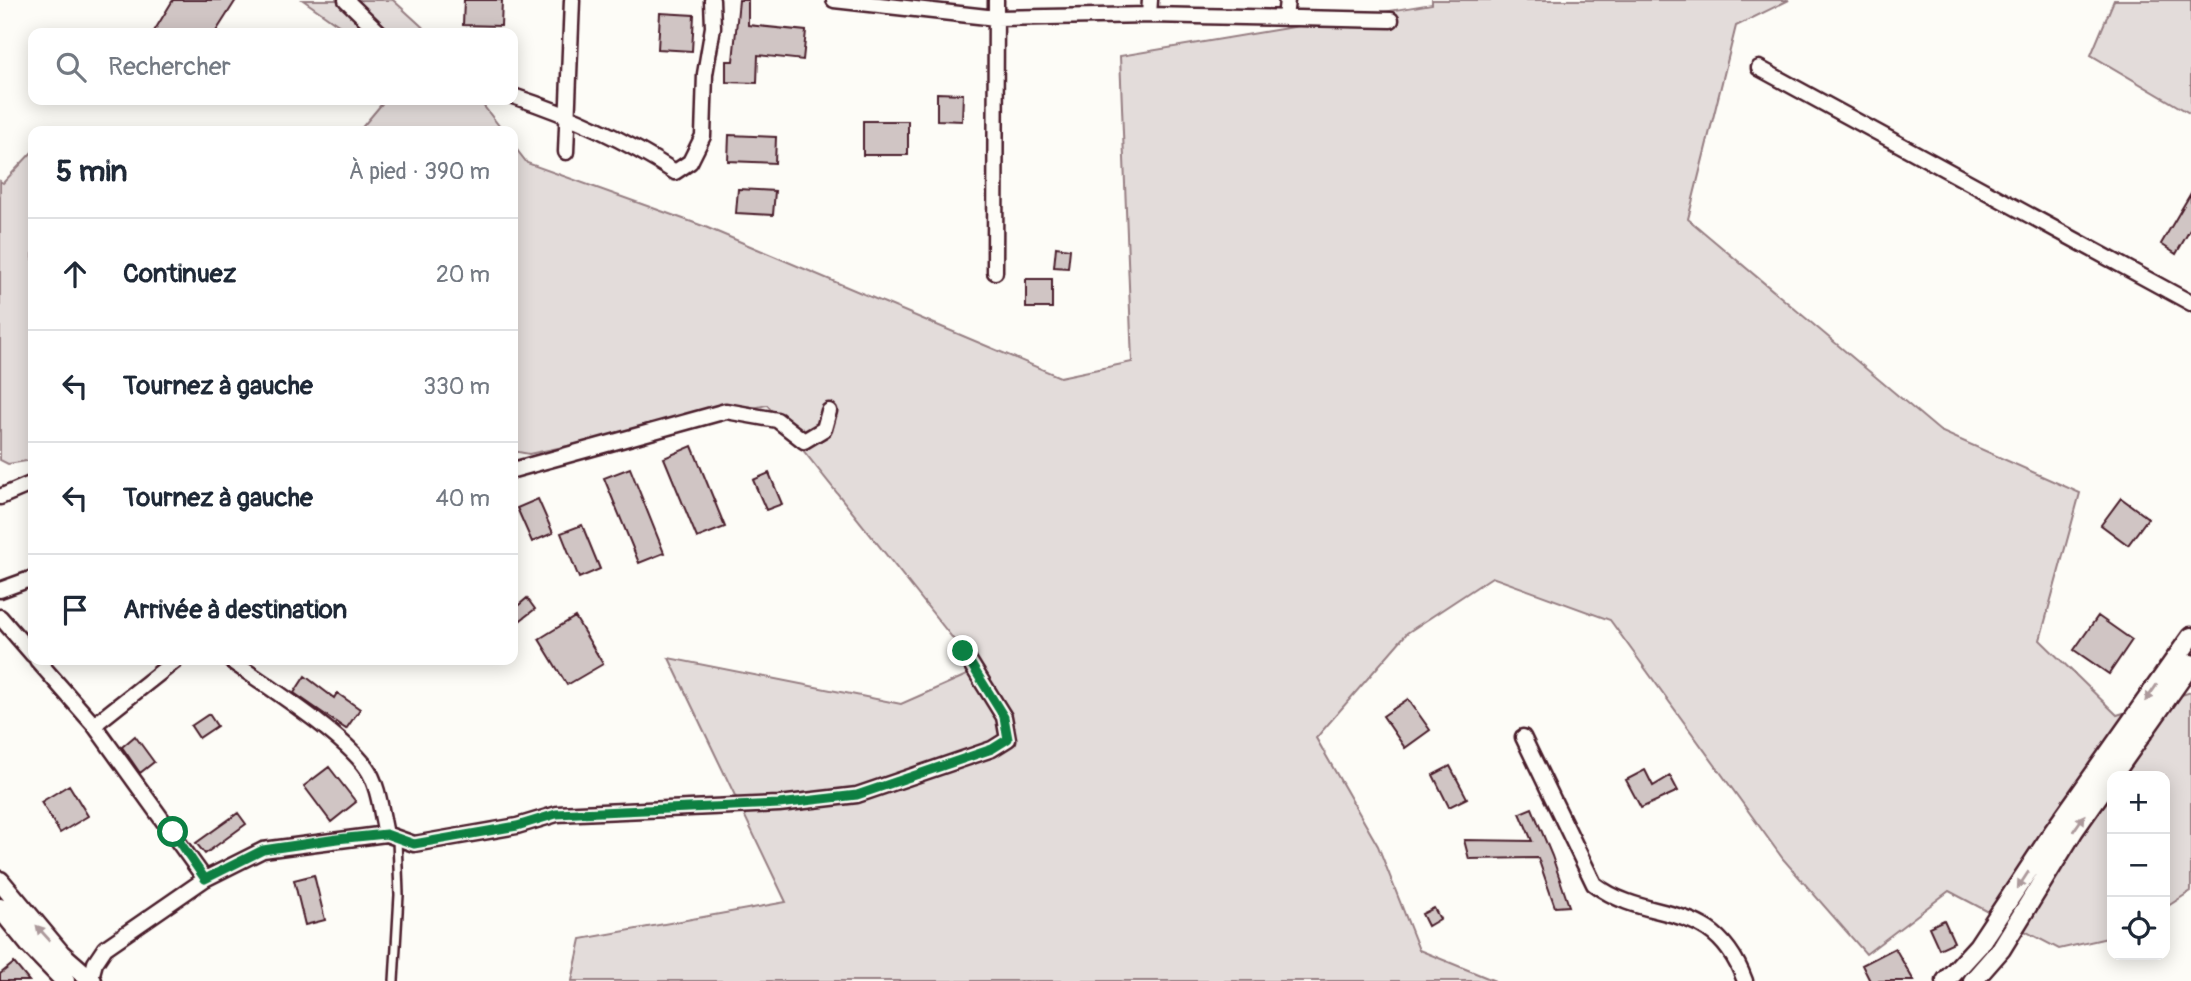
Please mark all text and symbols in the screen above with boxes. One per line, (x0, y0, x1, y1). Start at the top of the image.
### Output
search box (28, 28, 518, 105)
icon: search (52, 48, 90, 86)
text: Rechercher (108, 51, 231, 83)
text: 5 min (56, 153, 127, 190)
text: À pied · 390 m (349, 157, 490, 186)
icon: ahead (56, 255, 94, 293)
text: Continuez (123, 258, 236, 290)
text: 20 m (436, 260, 490, 289)
icon: left (56, 367, 94, 405)
text: Tournez à gauche (123, 370, 313, 402)
text: 330 m (423, 372, 490, 401)
icon: left (56, 479, 94, 517)
text: Tournez à gauche (123, 482, 313, 514)
text: 40 m (436, 484, 490, 513)
icon: arrive (56, 591, 94, 629)
text: Arrivée à destination (123, 594, 347, 626)
route end (947, 635, 978, 666)
one-way arrow (2144, 684, 2158, 702)
map controls (2107, 771, 2170, 960)
button: + (2107, 771, 2170, 834)
one-way arrow (2073, 813, 2086, 833)
route start (157, 816, 188, 847)
button: − (2107, 834, 2170, 897)
one-way arrow (2016, 871, 2029, 890)
button: locate (2107, 897, 2170, 960)
one-way arrow (36, 925, 51, 942)

